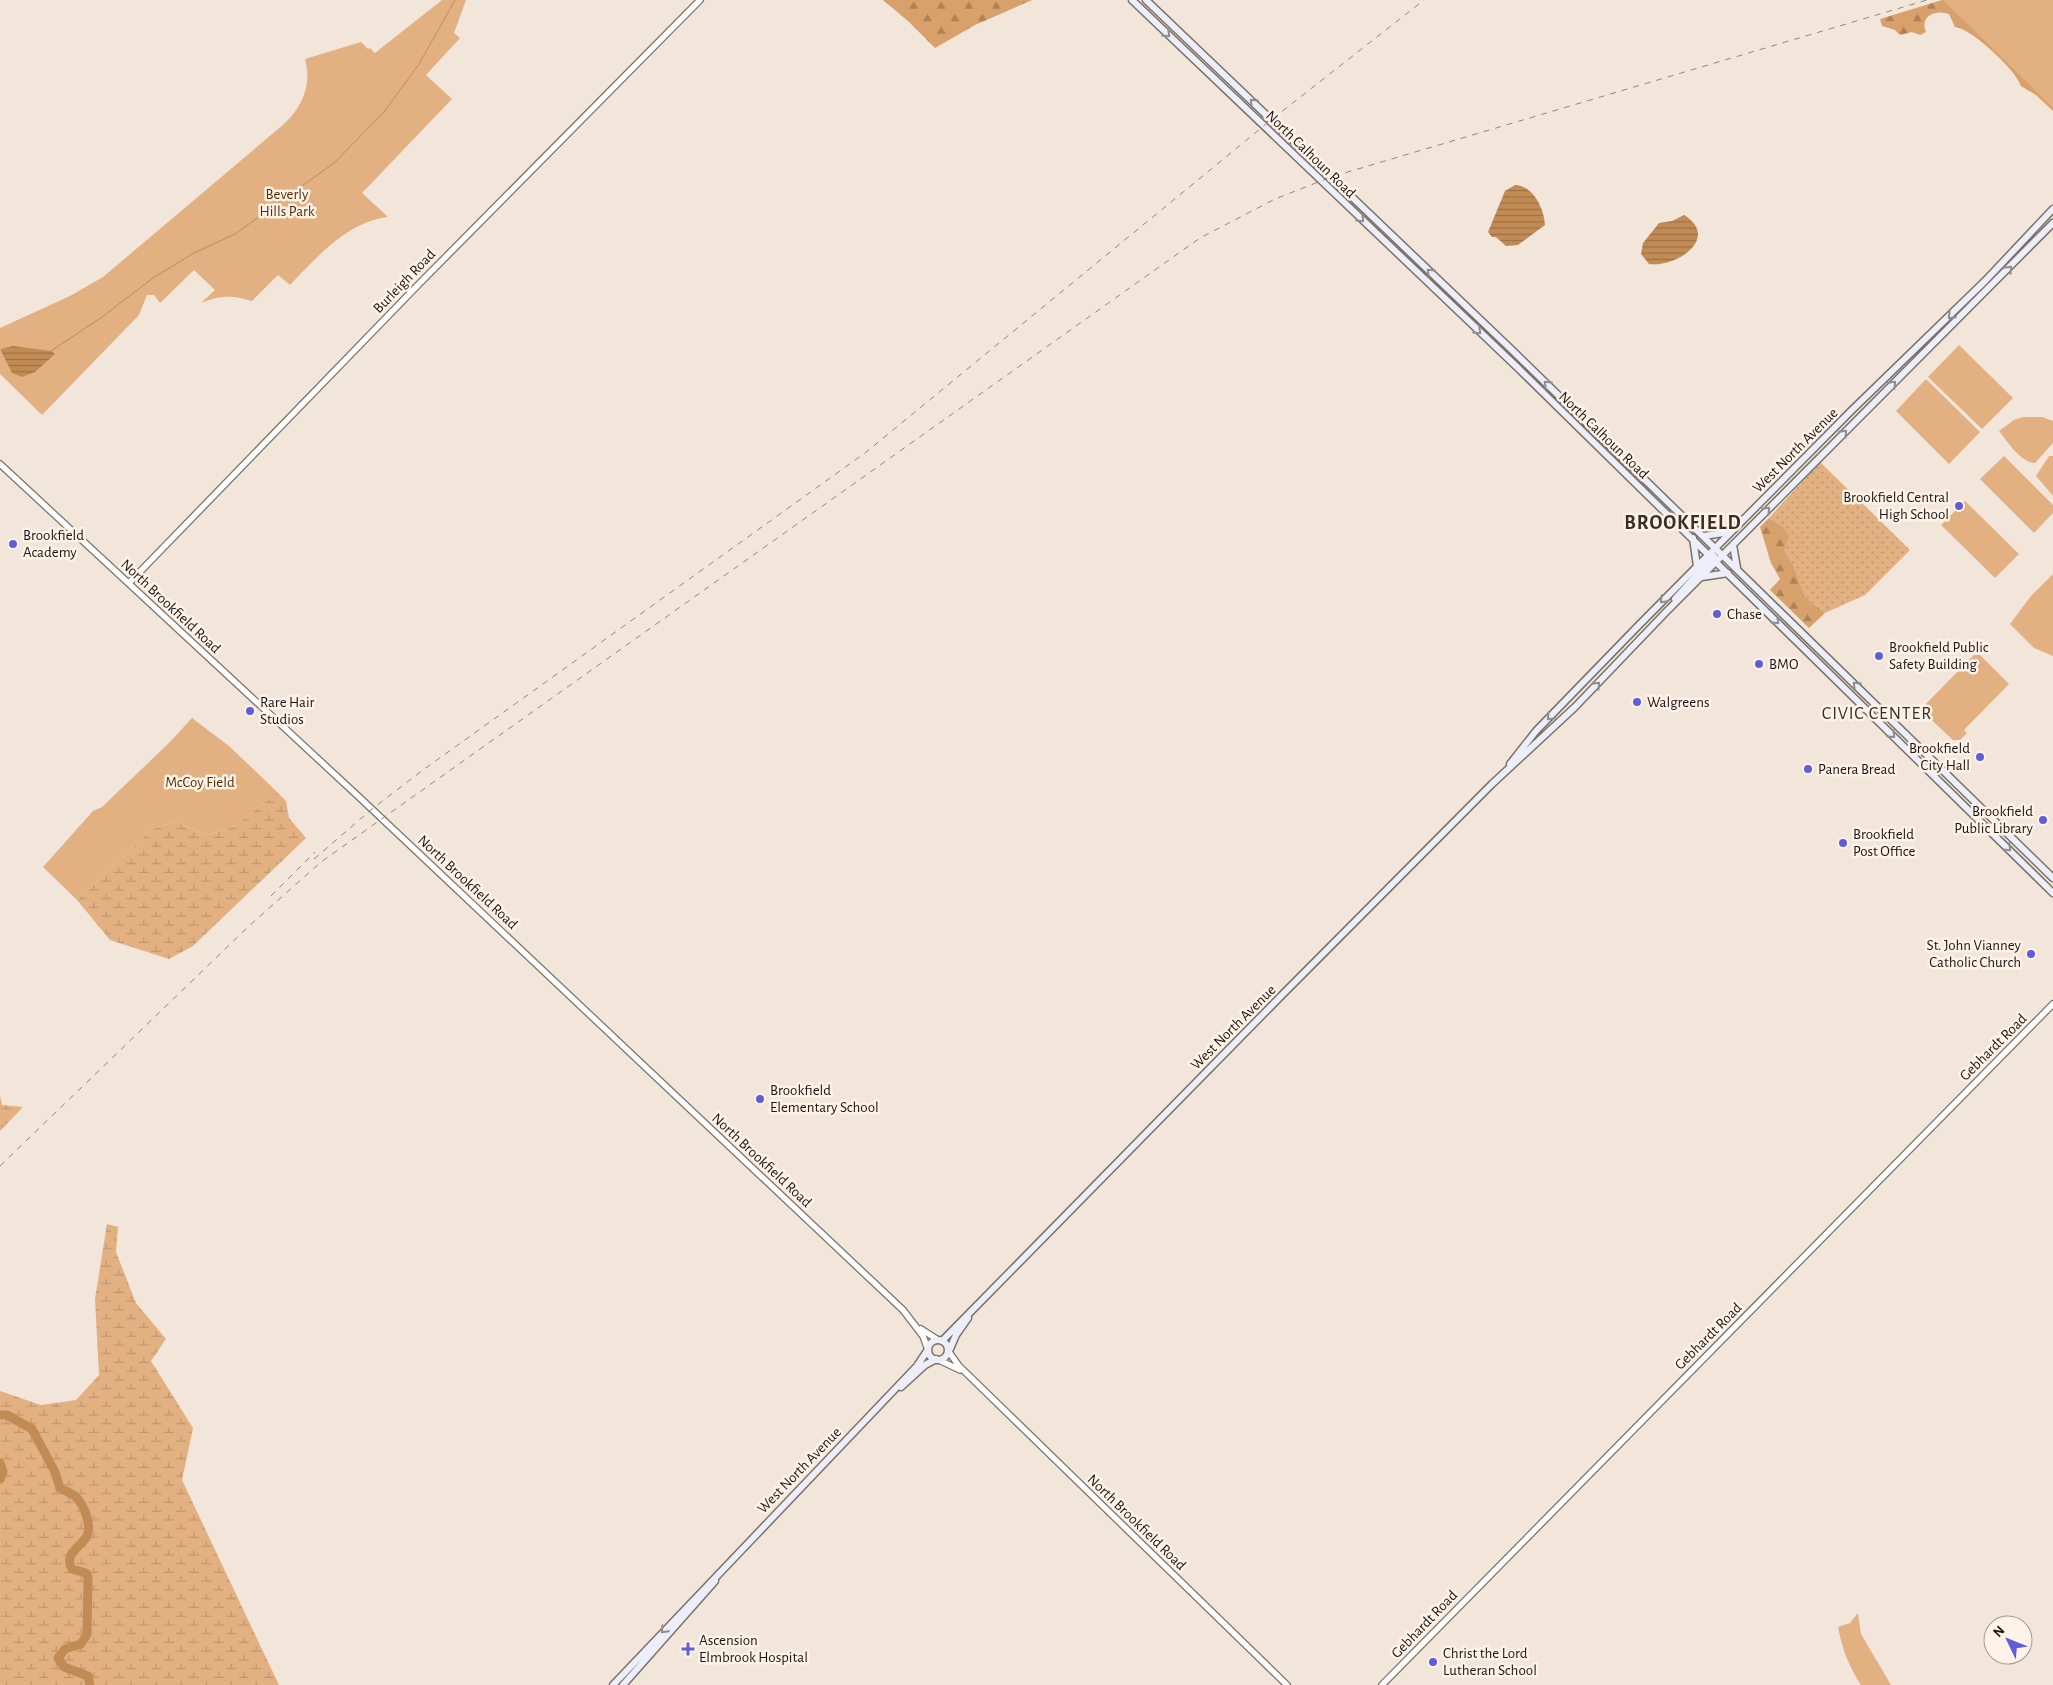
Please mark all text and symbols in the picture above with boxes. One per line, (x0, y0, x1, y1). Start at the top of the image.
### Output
one-way arrow (1161, 28, 1170, 37)
one-way arrow (1249, 99, 1258, 108)
street label: North Calhoun Road (1263, 108, 1359, 201)
park label: Beverly Hills Park (259, 187, 315, 219)
one-way arrow (1355, 213, 1364, 222)
street label: Burleigh Road (370, 246, 438, 316)
one-way arrow (2003, 266, 2012, 275)
one-way arrow (1427, 269, 1436, 278)
one-way arrow (1948, 310, 1957, 319)
one-way arrow (1472, 325, 1481, 334)
one-way arrow (1544, 381, 1553, 390)
one-way arrow (1888, 381, 1897, 390)
street label: North Calhoun Road (1556, 389, 1652, 482)
street label: West North Avenue (1750, 405, 1841, 496)
one-way arrow (1839, 429, 1848, 438)
place label: Brookfield Central High School (1843, 490, 1949, 522)
marker: Brookfield Central High School (1953, 500, 1965, 512)
one-way arrow (1761, 507, 1770, 516)
district label: BROOKFIELD (1624, 513, 1742, 533)
place label: Brookfield Academy (23, 528, 84, 560)
marker: Brookfield Academy (7, 538, 19, 550)
street label: North Brookfield Road (118, 556, 224, 656)
one-way arrow (1660, 595, 1669, 604)
place label: Chase (1727, 607, 1762, 622)
marker: Chase (1711, 608, 1723, 620)
one-way arrow (1770, 615, 1779, 624)
place label: Brookfield Public Safety Building (1889, 640, 1989, 672)
marker: Brookfield Public Safety Building (1873, 650, 1885, 662)
place label: BMO (1769, 657, 1798, 672)
marker: BMO (1753, 658, 1765, 670)
one-way arrow (1591, 681, 1600, 690)
one-way arrow (1853, 681, 1862, 690)
place label: Rare Hair Studios (260, 695, 315, 727)
place label: Walgreens (1647, 695, 1709, 710)
marker: Walgreens (1631, 696, 1643, 708)
marker: Rare Hair Studios (244, 705, 256, 717)
district label: CIVIC CENTER (1822, 705, 1932, 723)
one-way arrow (1547, 711, 1556, 720)
one-way arrow (1886, 729, 1895, 738)
place label: Brookfield City Hall (1909, 741, 1970, 773)
marker: Brookfield City Hall (1974, 751, 1986, 763)
place label: Panera Bread (1818, 762, 1896, 777)
marker: Panera Bread (1802, 763, 1814, 775)
park label: McCoy Field (165, 775, 235, 790)
place label: Brookfield Public Library (1954, 804, 2034, 836)
marker: Brookfield Public Library (2037, 814, 2049, 826)
place label: Brookfield Post Office (1853, 827, 1916, 859)
street label: North Brookfield Road (415, 832, 521, 932)
marker: Brookfield Post Office (1837, 837, 1849, 849)
one-way arrow (2002, 843, 2011, 852)
place label: St. John Vianney Catholic Church (1927, 938, 2022, 970)
marker: St. John Vianney Catholic Church (2025, 948, 2037, 960)
street label: West North Avenue (1188, 982, 1279, 1073)
street label: Gebhardt Road (1957, 1011, 2030, 1084)
place label: Brookfield Elementary School (770, 1083, 879, 1115)
marker: Brookfield Elementary School (754, 1093, 766, 1105)
street label: North Brookfield Road (709, 1110, 815, 1210)
street label: Gebhardt Road (1672, 1300, 1745, 1373)
street label: West North Avenue (755, 1424, 844, 1516)
street label: North Brookfield Road (1085, 1472, 1189, 1573)
street label: Gebhardt Road (1389, 1587, 1460, 1661)
north arrow (1983, 1615, 2033, 1665)
text: N (1991, 1623, 2008, 1640)
one-way arrow (661, 1624, 670, 1633)
place label: Ascension Elmbrook Hospital (699, 1633, 808, 1665)
marker: Ascension Elmbrook Hospital (681, 1642, 695, 1656)
place label: Christ the Lord Lutheran School (1443, 1646, 1537, 1678)
marker: Christ the Lord Lutheran School (1427, 1656, 1439, 1668)

